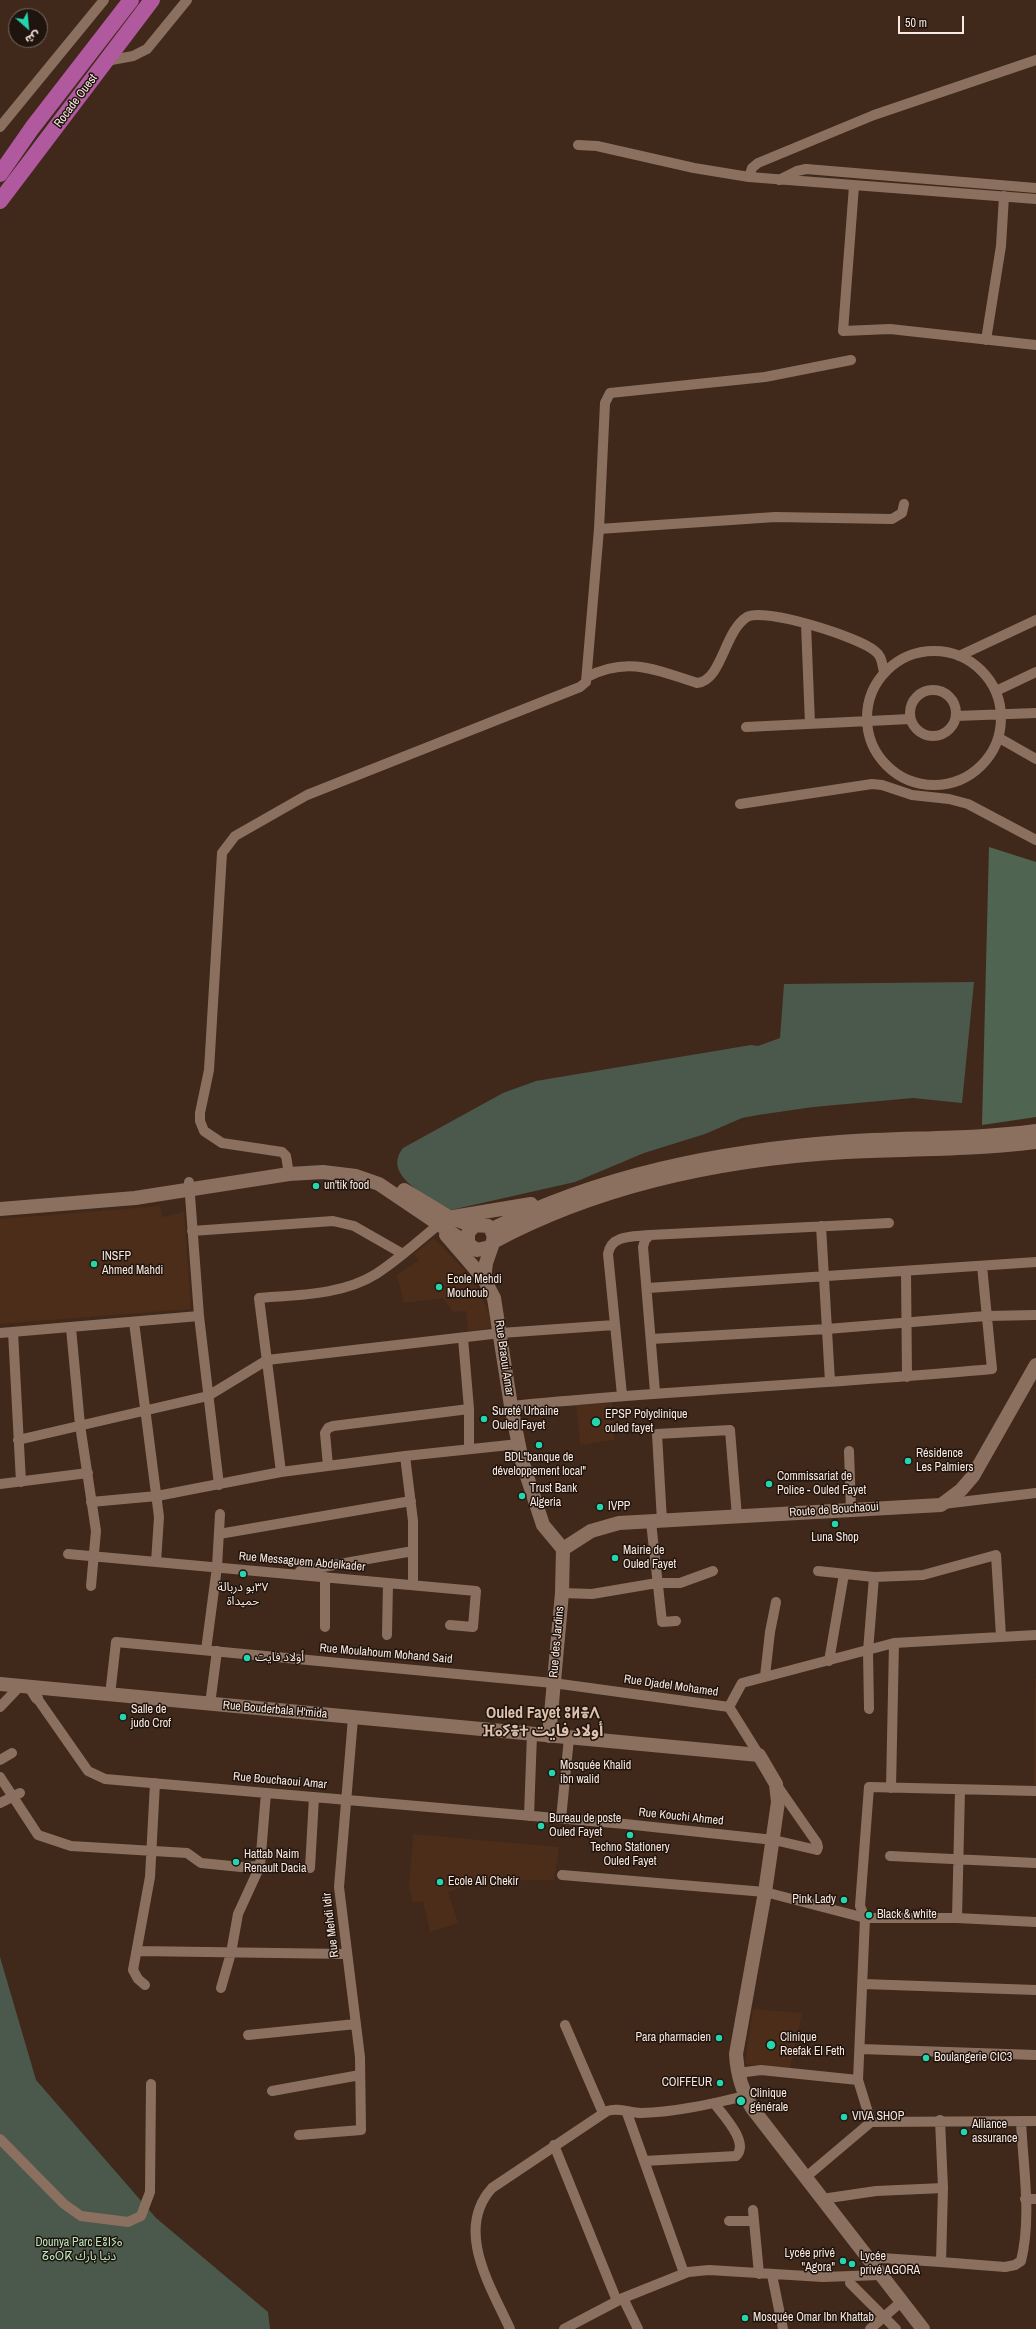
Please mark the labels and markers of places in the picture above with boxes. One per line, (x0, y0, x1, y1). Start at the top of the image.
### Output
place label: un'tik food (324, 1179, 369, 1193)
marker: un'tik food (311, 1181, 321, 1191)
place label: INSFP Ahmed Mahdi (102, 1250, 163, 1278)
marker: INSFP Ahmed Mahdi (89, 1259, 99, 1269)
place label: Ecole Mehdi Mouhoub (447, 1273, 502, 1301)
marker: Ecole Mehdi Mouhoub (434, 1282, 444, 1292)
place label: Sureté Urbaine Ouled Fayet (492, 1405, 559, 1433)
place label: EPSP Polyclinique ouled fayet (605, 1408, 688, 1436)
marker: Sureté Urbaine Ouled Fayet (479, 1414, 489, 1424)
marker: EPSP Polyclinique ouled fayet (590, 1416, 602, 1428)
marker: BDL"banque de développement local" (534, 1440, 544, 1450)
place label: Résidence Les Palmiers (916, 1447, 973, 1475)
place label: BDL"banque de développement local" (492, 1451, 586, 1479)
marker: Résidence Les Palmiers (903, 1456, 913, 1466)
place label: Commissariat de Police - Ouled Fayet (777, 1470, 866, 1498)
marker: Commissariat de Police - Ouled Fayet (764, 1479, 774, 1489)
place label: Trust Bank Algeria (530, 1482, 577, 1510)
marker: Trust Bank Algeria (517, 1491, 527, 1501)
place label: IVPP (608, 1500, 630, 1514)
marker: IVPP (595, 1502, 605, 1512)
marker: Luna Shop (830, 1519, 840, 1529)
place label: Luna Shop (811, 1531, 859, 1545)
place label: Mairie de Ouled Fayet (623, 1544, 676, 1572)
marker: Mairie de Ouled Fayet (610, 1553, 620, 1563)
marker: ٣٧بو دربالة حميداة (238, 1569, 248, 1579)
place label: ٣٧بو دربالة حميداة (218, 1581, 268, 1609)
place label: أولاد فايت (255, 1651, 304, 1665)
marker: أولاد فايت (242, 1653, 252, 1663)
place label: Salle de judo Crof (131, 1703, 171, 1731)
marker: Salle de judo Crof (118, 1712, 128, 1722)
place label: Mosquée Khalid ibn walid (560, 1759, 631, 1787)
marker: Mosquée Khalid ibn walid (547, 1768, 557, 1778)
place label: Bureau de poste Ouled Fayet (549, 1812, 621, 1840)
marker: Bureau de poste Ouled Fayet (536, 1821, 546, 1831)
marker: Techno Stationery Ouled Fayet (625, 1830, 635, 1840)
place label: Techno Stationery Ouled Fayet (590, 1841, 670, 1869)
place label: Hattab Naim Renault Dacia (244, 1848, 306, 1876)
marker: Hattab Naim Renault Dacia (231, 1857, 241, 1867)
place label: Ecole Ali Chekir (448, 1875, 519, 1889)
marker: Ecole Ali Chekir (435, 1877, 445, 1887)
place label: Pink Lady (792, 1893, 836, 1907)
marker: Pink Lady (839, 1895, 849, 1905)
place label: Black & white (877, 1908, 937, 1922)
marker: Black & white (864, 1910, 874, 1920)
place label: Para pharmacien (636, 2031, 711, 2045)
place label: Clinique Reefak El Feth (780, 2031, 845, 2059)
marker: Para pharmacien (714, 2033, 724, 2043)
marker: Clinique Reefak El Feth (765, 2039, 777, 2051)
place label: Boulangerie CIC3 (934, 2051, 1012, 2065)
marker: Boulangerie CIC3 (921, 2053, 931, 2063)
place label: COIFFEUR (662, 2076, 712, 2090)
marker: COIFFEUR (715, 2078, 725, 2088)
place label: Clinique générale (750, 2087, 788, 2115)
marker: Clinique générale (735, 2095, 747, 2107)
place label: VIVA SHOP (852, 2110, 904, 2124)
marker: VIVA SHOP (839, 2112, 849, 2122)
place label: Alliance assurance (972, 2118, 1017, 2146)
marker: Alliance assurance (959, 2127, 969, 2137)
place label: Lycée privé ''Agora" (784, 2247, 835, 2275)
place label: Lycée privé AGORA (860, 2250, 920, 2278)
marker: Lycée privé ''Agora" (838, 2256, 848, 2266)
marker: Lycée privé AGORA (847, 2259, 857, 2269)
place label: Mosquée Omar Ibn Khattab (753, 2311, 874, 2325)
marker: Mosquée Omar Ibn Khattab (740, 2313, 750, 2323)

